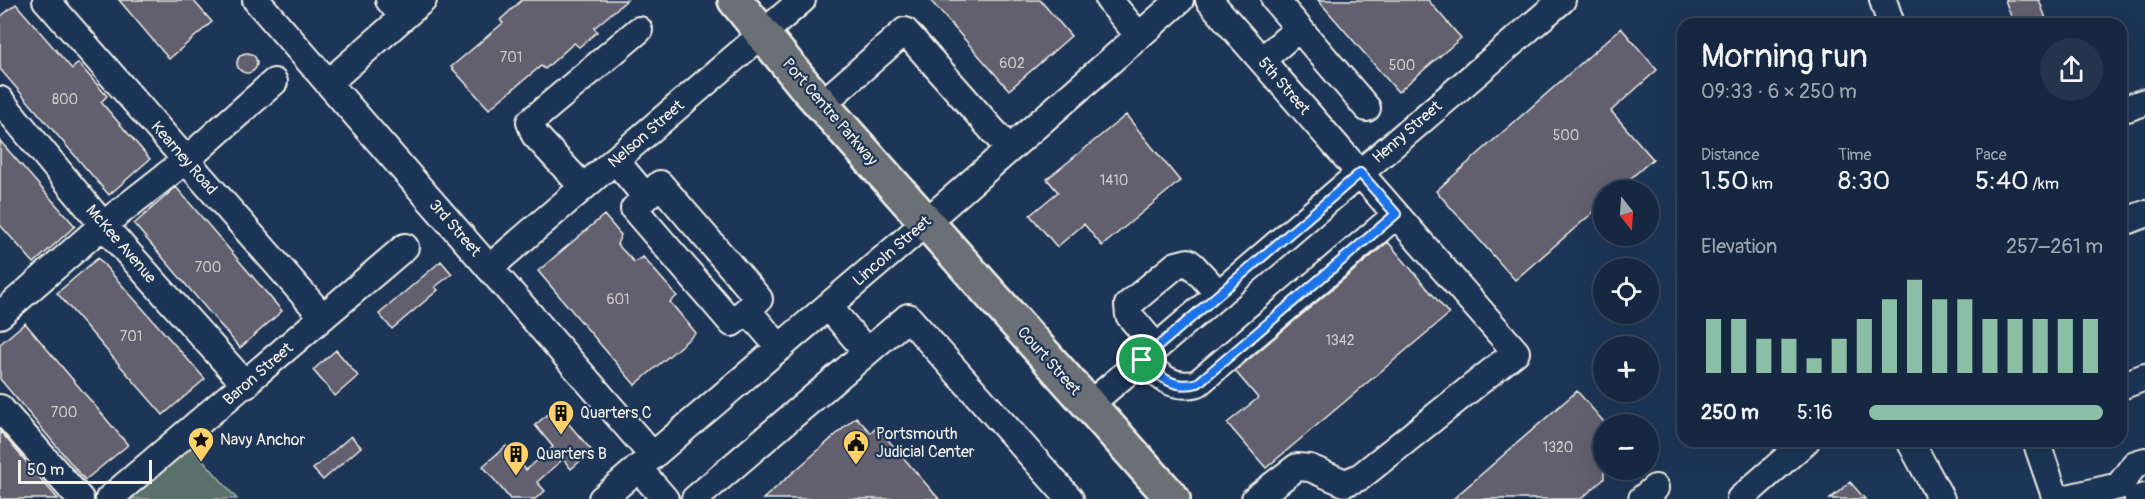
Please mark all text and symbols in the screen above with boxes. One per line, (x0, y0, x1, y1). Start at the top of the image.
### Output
text: Morning run (1701, 36, 1868, 77)
button: share (2040, 38, 2103, 101)
house number: 701 (500, 49, 522, 66)
street label: 5th Street (1254, 53, 1315, 119)
street label: Port Centre Parkway (778, 54, 882, 170)
house number: 602 (999, 55, 1025, 72)
house number: 500 (1389, 57, 1415, 74)
text: 09:33 · 6 × 250 m (1701, 79, 1857, 104)
house number: 800 (52, 91, 78, 108)
street label: Nelson Street (604, 95, 688, 172)
street label: Henry Street (1368, 96, 1446, 168)
street label: Kearney Road (147, 117, 221, 199)
house number: 500 (1553, 127, 1579, 144)
text: Distance (1701, 145, 1760, 165)
text: Time (1838, 145, 1871, 165)
text: Pace (1975, 145, 2007, 165)
text: 1.50 (1701, 165, 1749, 197)
text: 8:30 (1838, 165, 1890, 197)
text: 5:40 (1975, 165, 2029, 197)
house number: 1410 (1100, 172, 1128, 189)
text: km (1749, 174, 1773, 194)
text: /km (2029, 174, 2059, 194)
north arrow (1593, 180, 1659, 246)
map controls (1593, 180, 1659, 480)
street label: 3rd Street (425, 195, 486, 261)
street label: McKee Avenue (81, 201, 161, 288)
street label: Lincoln Street (849, 211, 936, 290)
text: Elevation (1701, 234, 1777, 259)
text: 257–261 m (2006, 234, 2103, 259)
button: locate (1593, 258, 1659, 324)
house number: 700 (195, 259, 221, 276)
house number: 601 (606, 291, 630, 308)
street label: Court Street (1013, 323, 1085, 400)
house number: 701 (120, 328, 142, 345)
house number: 1342 (1325, 332, 1355, 349)
pin (1116, 334, 1167, 385)
button: + (1593, 336, 1659, 402)
street label: Baron Street (219, 338, 298, 410)
icon: arrive (1125, 343, 1158, 376)
building icon: Quarters C (546, 398, 576, 436)
text: 250 m (1701, 400, 1759, 425)
text: 5:16 (1797, 400, 1833, 425)
place label: Quarters C (580, 403, 652, 423)
house number: 700 (51, 404, 77, 421)
button: − (1593, 414, 1659, 480)
place label: Portsmouth Judicial Center (876, 424, 975, 462)
place icon: Navy Anchor (186, 425, 216, 463)
public building icon: Portsmouth Judicial Center (841, 428, 871, 466)
place label: Navy Anchor (220, 430, 305, 450)
building icon: Quarters B (501, 439, 531, 477)
house number: 1320 (1543, 439, 1573, 456)
place label: Quarters B (536, 444, 607, 464)
scale bar (18, 457, 152, 484)
text: 50 m (27, 460, 64, 480)

